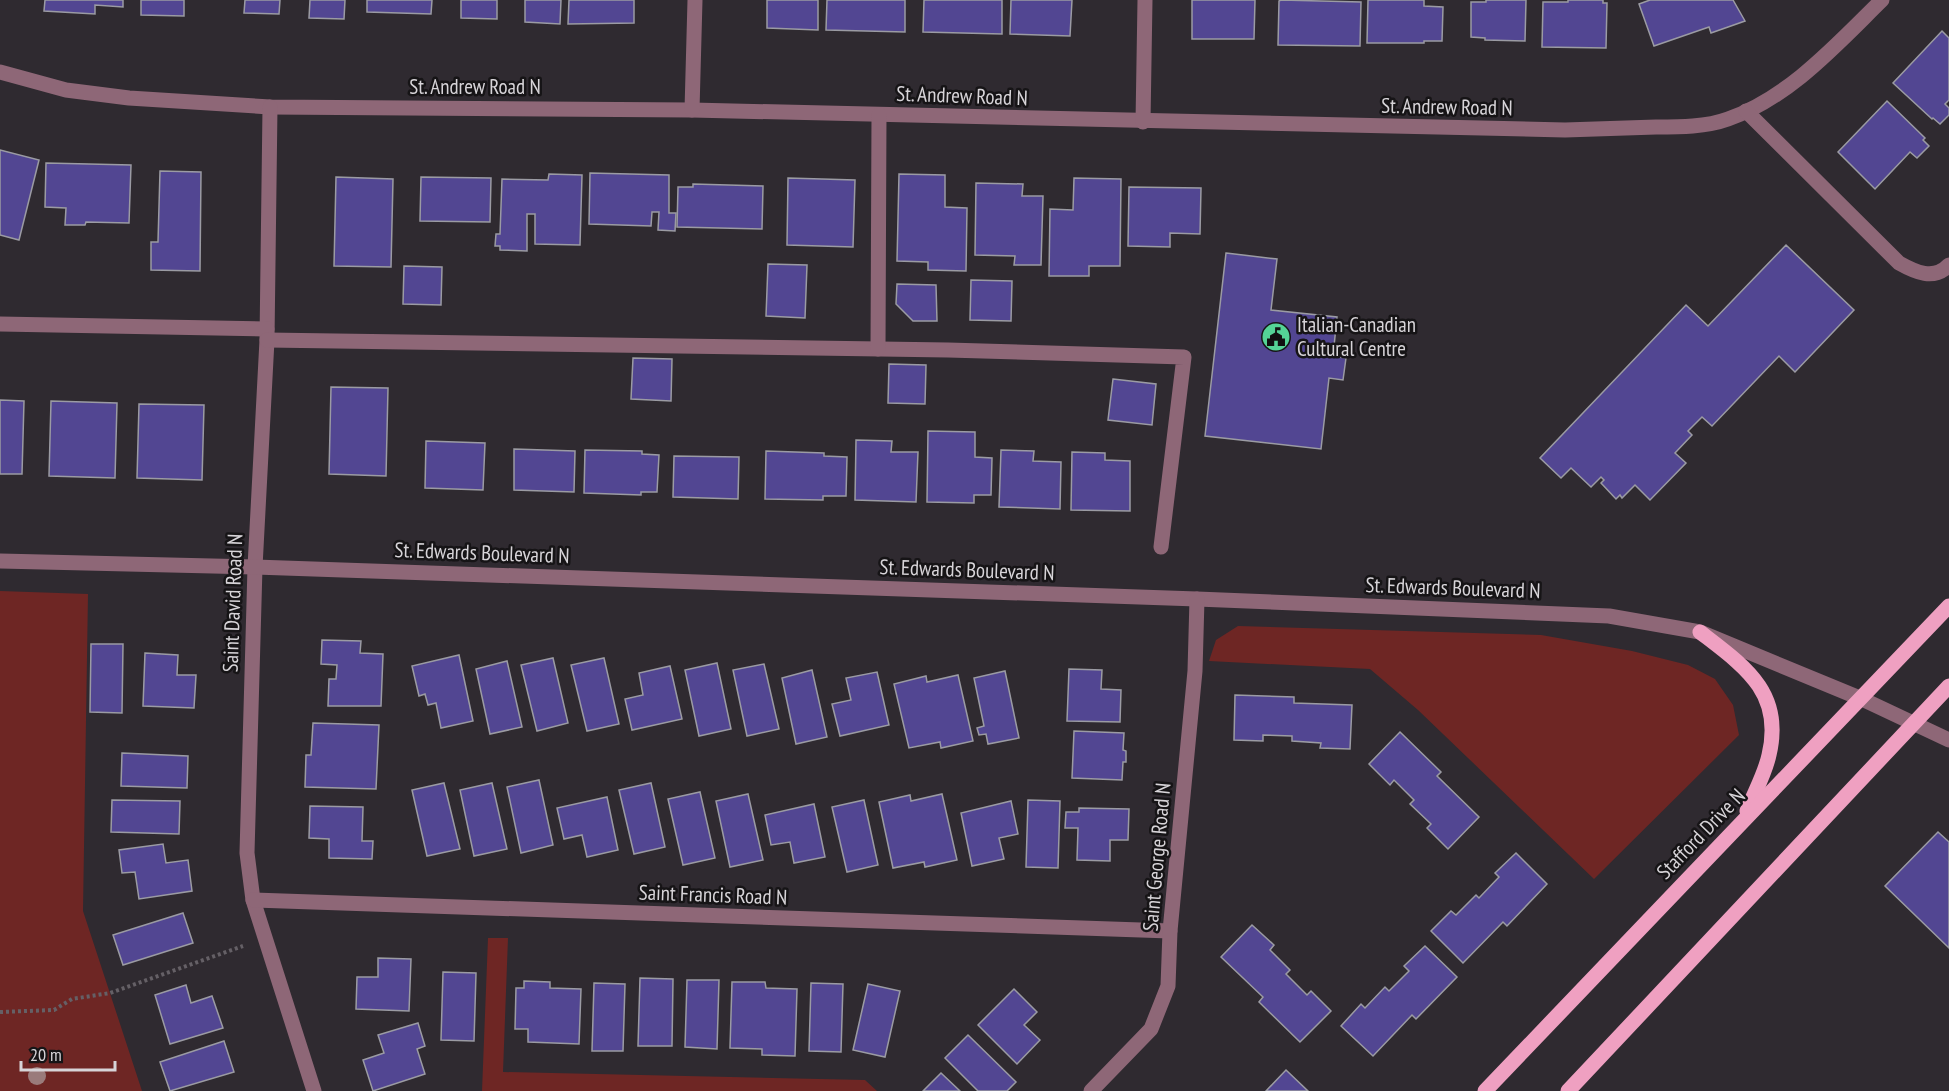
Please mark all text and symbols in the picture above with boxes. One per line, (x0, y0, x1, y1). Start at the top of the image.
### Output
street label: St. Andrew Road N (409, 73, 541, 100)
street label: St. Andrew Road N (896, 80, 1028, 111)
street label: St. Andrew Road N (1381, 92, 1513, 121)
place label: Italian-Canadian Cultural Centre (1297, 311, 1416, 362)
public building icon: Italian-Canadian Cultural Centre (1260, 321, 1292, 353)
street label: Saint David Road N (217, 533, 248, 673)
street label: St. Edwards Boulevard N (394, 536, 570, 569)
street label: St. Edwards Boulevard N (879, 553, 1055, 586)
street label: St. Edwards Boulevard N (1365, 571, 1541, 604)
street label: Saint George Road N (1137, 782, 1176, 932)
street label: Stafford Drive N (1651, 783, 1751, 885)
street label: Saint Francis Road N (638, 878, 788, 911)
scale bar (21, 1034, 116, 1072)
text: 20 m (30, 1043, 62, 1066)

